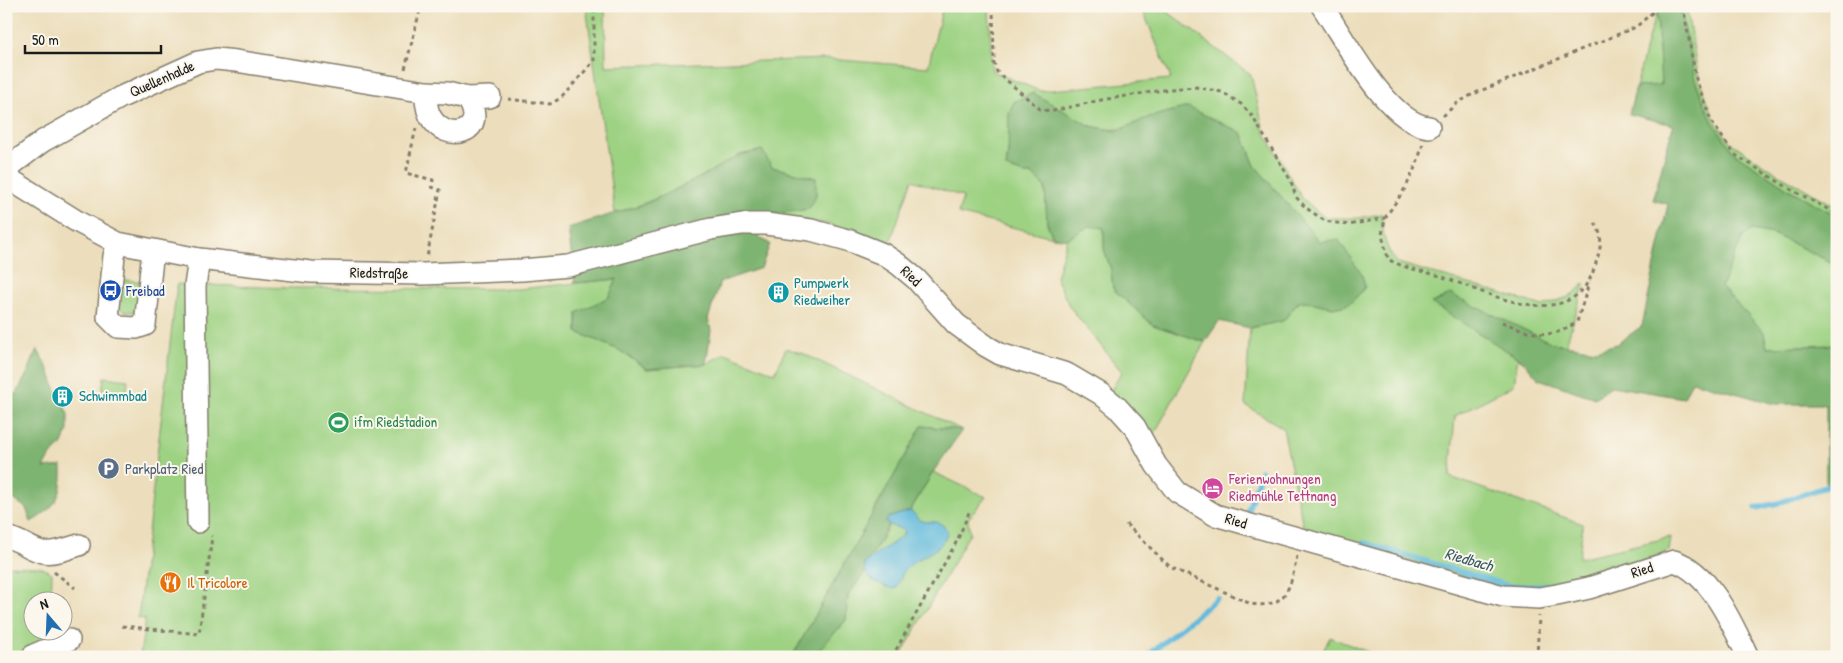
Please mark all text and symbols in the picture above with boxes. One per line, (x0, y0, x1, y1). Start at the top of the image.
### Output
scale bar (25, 22, 161, 54)
text: 50 m (32, 29, 59, 50)
street label: Quellenhalde (126, 55, 198, 102)
street label: Ried (896, 260, 927, 291)
street label: Riedstraße (350, 261, 408, 284)
place label: Pumpwerk Riedweiher (794, 272, 851, 310)
bus stop icon: Freibad (98, 279, 122, 303)
place label: Freibad (125, 280, 165, 301)
building icon: Pumpwerk Riedweiher (766, 280, 790, 304)
building icon: Schwimmbad (51, 384, 75, 408)
place label: Schwimmbad (79, 385, 147, 406)
sports icon: ifm Riedstadion (326, 410, 350, 434)
place label: ifm Riedstadion (354, 411, 437, 432)
parking icon: Parkplatz Ried (97, 457, 121, 481)
place label: Parkplatz Ried (125, 458, 204, 479)
place label: Ferienwohnungen Riedmühle Tettnang (1228, 468, 1337, 506)
hotel icon: Ferienwohnungen Riedmühle Tettnang (1201, 476, 1225, 500)
street label: Ried (1223, 507, 1250, 534)
water label: Riedbach (1442, 542, 1497, 577)
street label: Ried (1628, 556, 1656, 583)
restaurant icon: Il Tricolore (159, 571, 183, 595)
place label: Il Tricolore (187, 572, 248, 593)
north arrow (22, 590, 72, 640)
text: N (37, 593, 51, 613)

